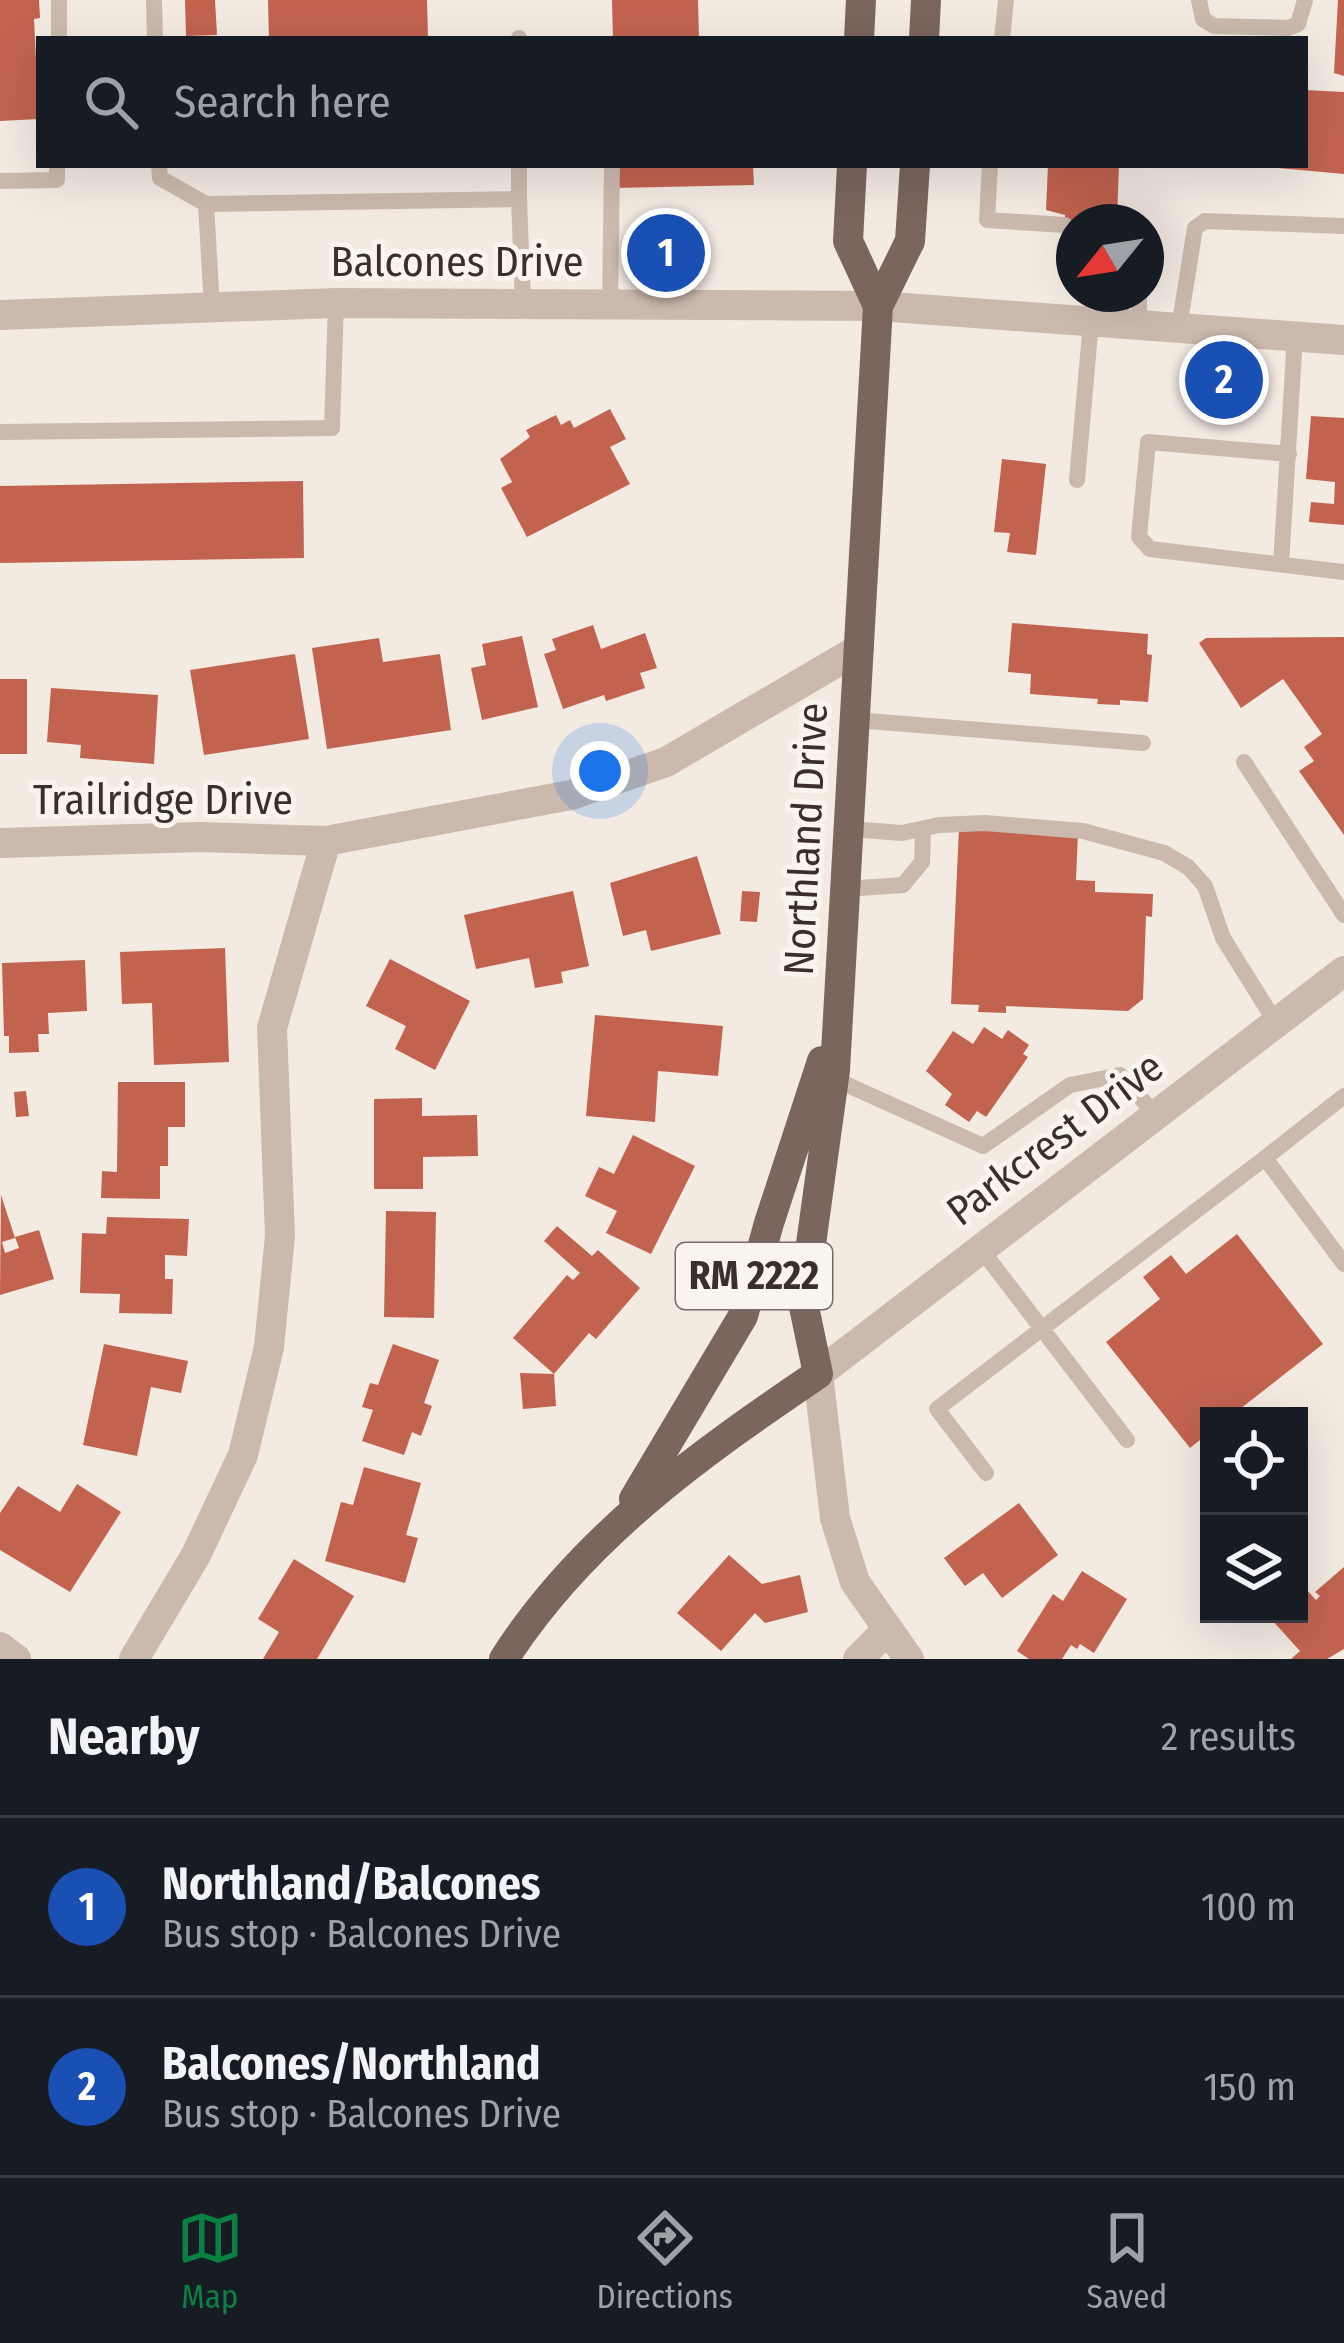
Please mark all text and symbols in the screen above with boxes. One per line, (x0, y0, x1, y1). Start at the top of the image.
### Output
search box (36, 36, 1308, 168)
icon: search (78, 69, 144, 135)
text: Search here (174, 75, 391, 129)
north arrow (1056, 204, 1164, 312)
pin: 1 (627, 208, 705, 298)
street label: Balcones Drive (331, 237, 583, 287)
pin: 2 (1185, 335, 1263, 425)
street label: Northland Drive (774, 701, 838, 977)
your location (570, 741, 630, 801)
street label: Trailridge Drive (33, 775, 293, 825)
street label: Parkcrest Drive (937, 1042, 1173, 1236)
road number: RM 2222 (676, 1243, 832, 1309)
map controls (1200, 1407, 1308, 1623)
button: locate (1200, 1407, 1308, 1515)
button: layers (1200, 1515, 1308, 1623)
text: Nearby (48, 1706, 200, 1768)
text: 2 results (1161, 1714, 1296, 1760)
text: Northland/Balcones (162, 1857, 540, 1911)
text: 1 (79, 1884, 95, 1930)
text: 100 m (1201, 1884, 1296, 1930)
text: Bus stop · Balcones Drive (162, 1911, 561, 1957)
text: Balcones/Northland (162, 2037, 540, 2091)
text: 2 (78, 2064, 96, 2110)
text: 150 m (1203, 2064, 1296, 2110)
text: Bus stop · Balcones Drive (162, 2091, 561, 2137)
tab: Map (177, 2205, 243, 2317)
tab: Directions (596, 2205, 733, 2317)
tab: Saved (1087, 2205, 1167, 2317)

